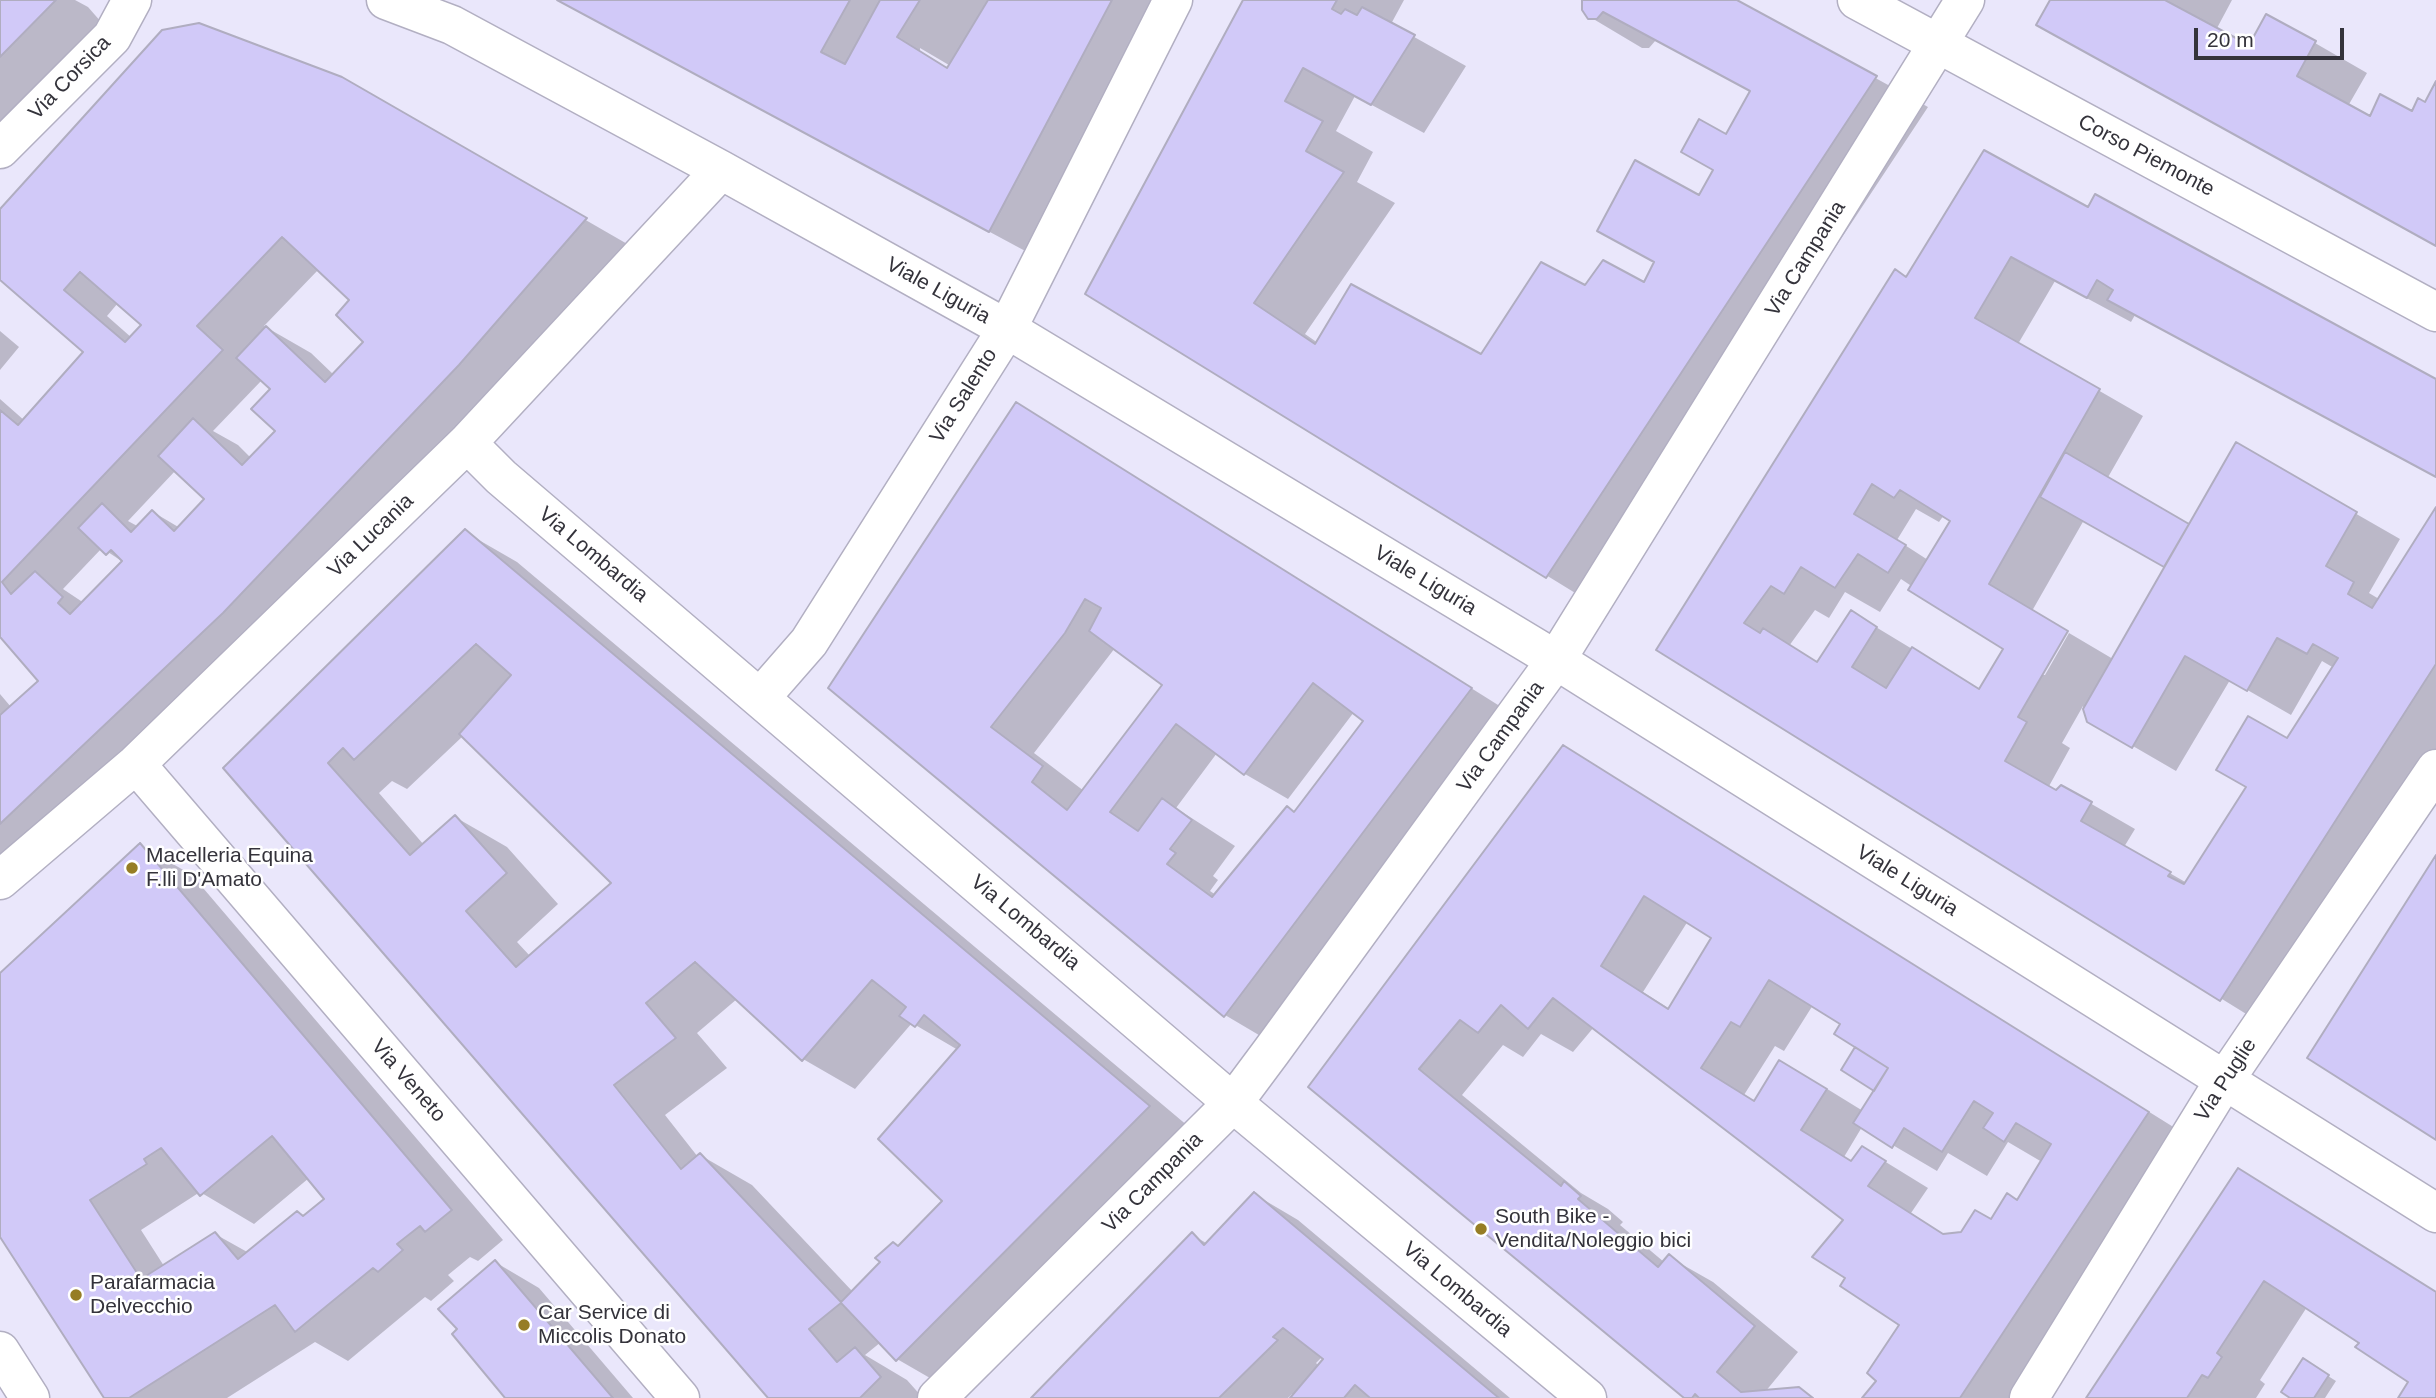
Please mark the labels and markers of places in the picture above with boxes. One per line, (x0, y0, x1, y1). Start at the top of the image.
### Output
place label: Macelleria Equina F.lli D'Amato (146, 843, 313, 893)
marker: Macelleria Equina F.lli D'Amato (124, 860, 140, 876)
place label: South Bike - Vendita/Noleggio bici (1495, 1204, 1691, 1254)
marker: South Bike - Vendita/Noleggio bici (1473, 1221, 1489, 1237)
place label: Parafarmacia Delvecchio (90, 1270, 215, 1320)
marker: Parafarmacia Delvecchio (68, 1287, 84, 1303)
place label: Car Service di Miccolis Donato (538, 1300, 686, 1350)
marker: Car Service di Miccolis Donato (516, 1317, 532, 1333)

